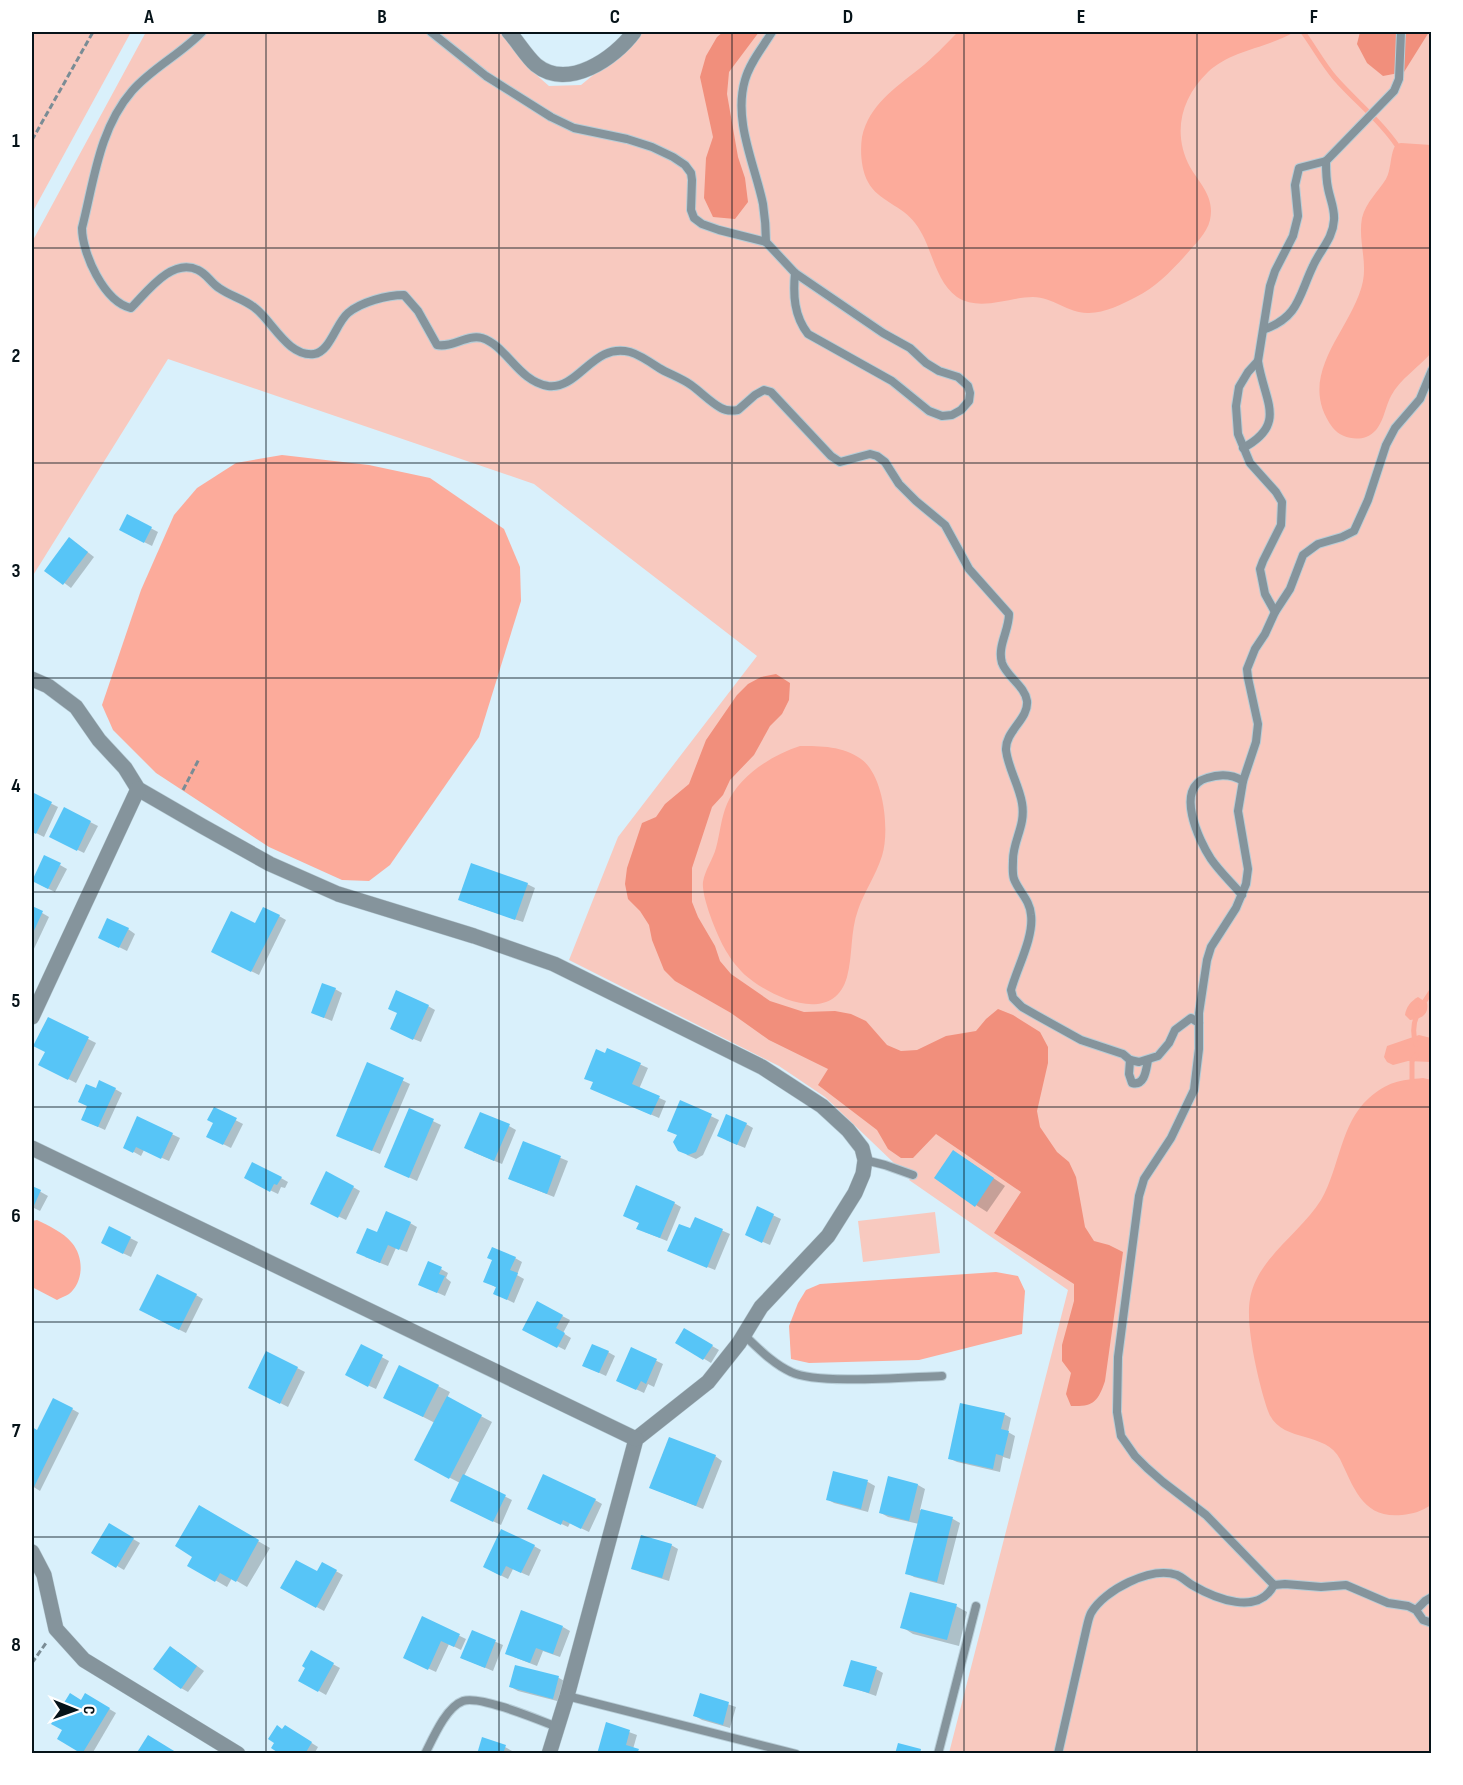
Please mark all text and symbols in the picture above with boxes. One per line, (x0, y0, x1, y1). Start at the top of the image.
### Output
text: A (143, 5, 154, 29)
text: B (377, 5, 387, 29)
text: C (610, 5, 620, 29)
text: D (843, 5, 853, 29)
text: E (1077, 5, 1085, 29)
text: F (1310, 5, 1318, 29)
text: 1 (12, 129, 20, 153)
text: 2 (12, 344, 20, 368)
text: 3 (12, 559, 21, 583)
text: 4 (11, 774, 21, 798)
text: 5 (12, 989, 21, 1013)
text: 6 (11, 1204, 21, 1228)
text: 7 (12, 1419, 21, 1443)
text: 8 (11, 1633, 21, 1657)
north arrow (45, 1680, 105, 1740)
text: С (79, 1706, 98, 1715)

